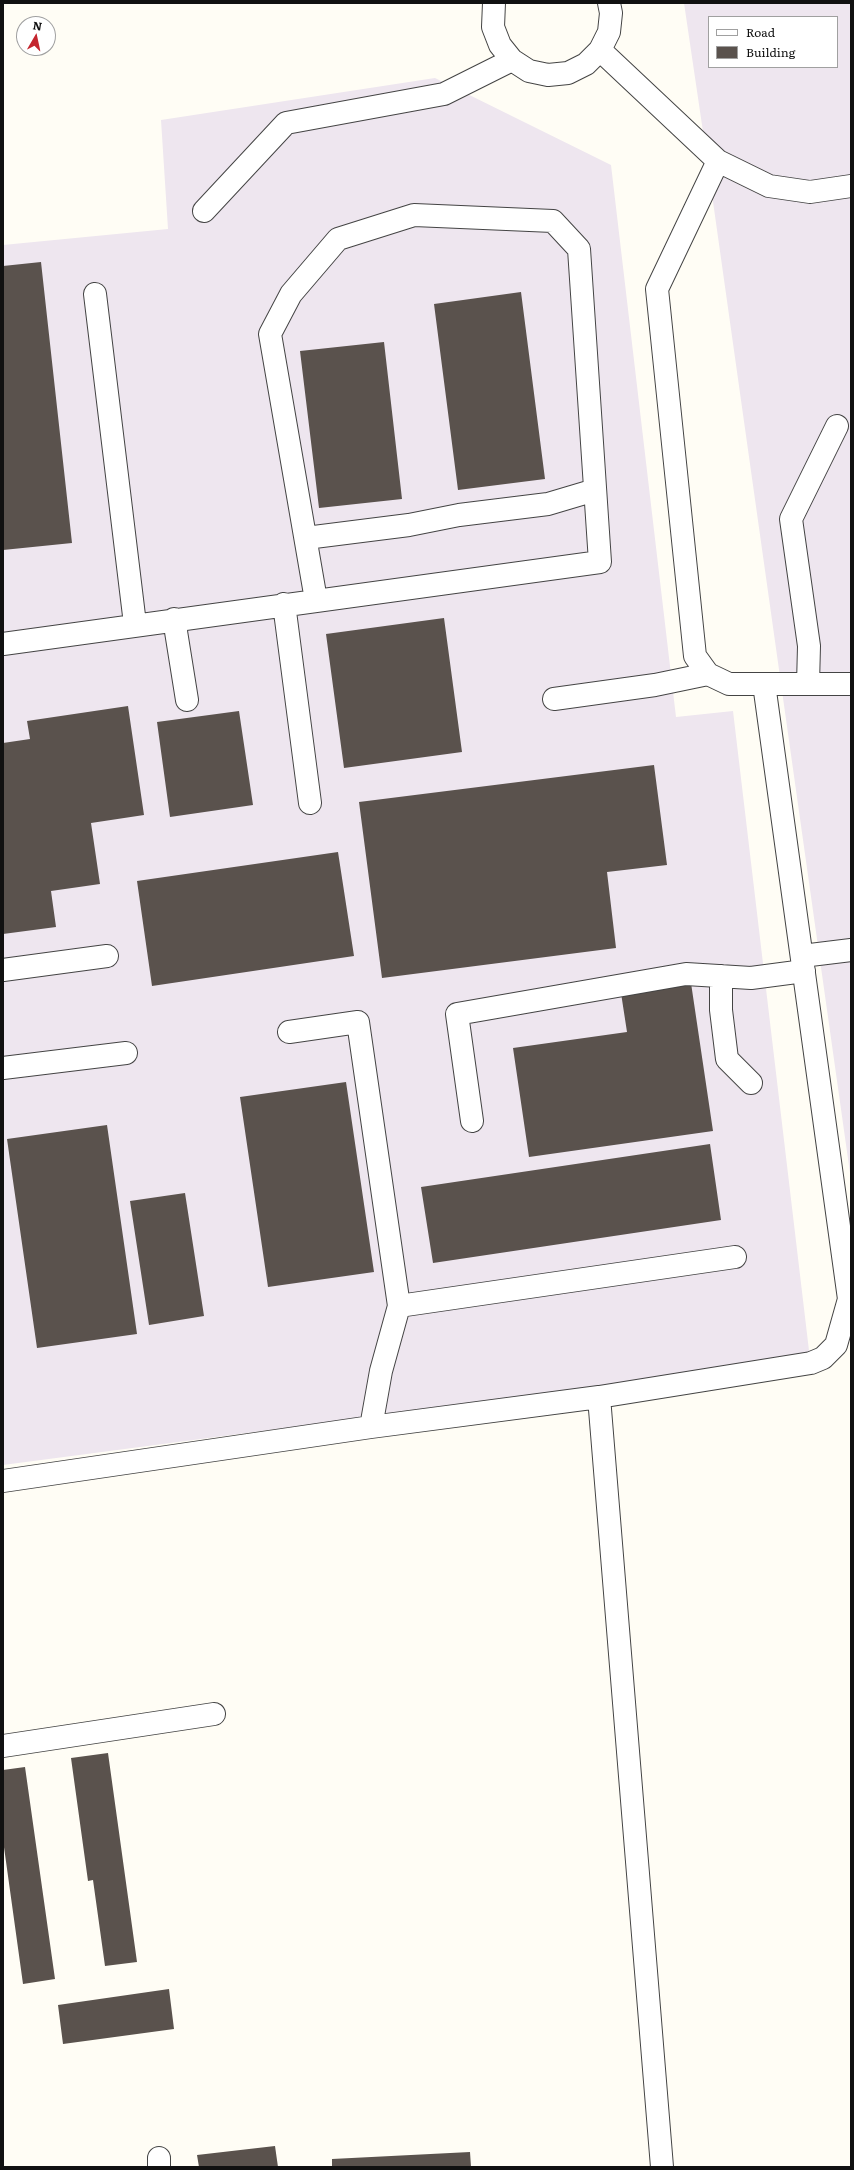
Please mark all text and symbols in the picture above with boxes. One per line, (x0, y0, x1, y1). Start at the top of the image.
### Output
north arrow (16, 16, 56, 56)
legend (708, 16, 838, 68)
text: N (32, 17, 44, 34)
text: Road (746, 23, 775, 41)
text: Building (746, 43, 795, 61)

